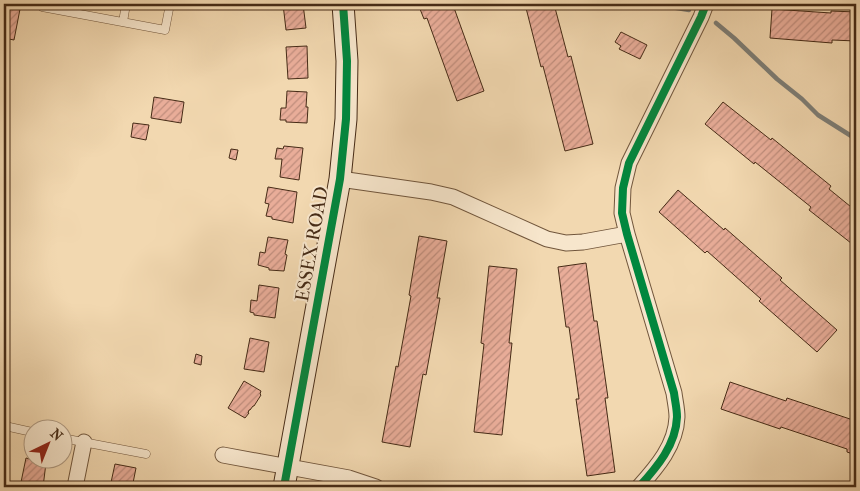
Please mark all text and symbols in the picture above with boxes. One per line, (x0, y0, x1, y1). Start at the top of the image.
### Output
street label: ESSEX ROAD (291, 185, 333, 303)
north arrow (22, 418, 72, 468)
text: N (47, 425, 66, 445)

